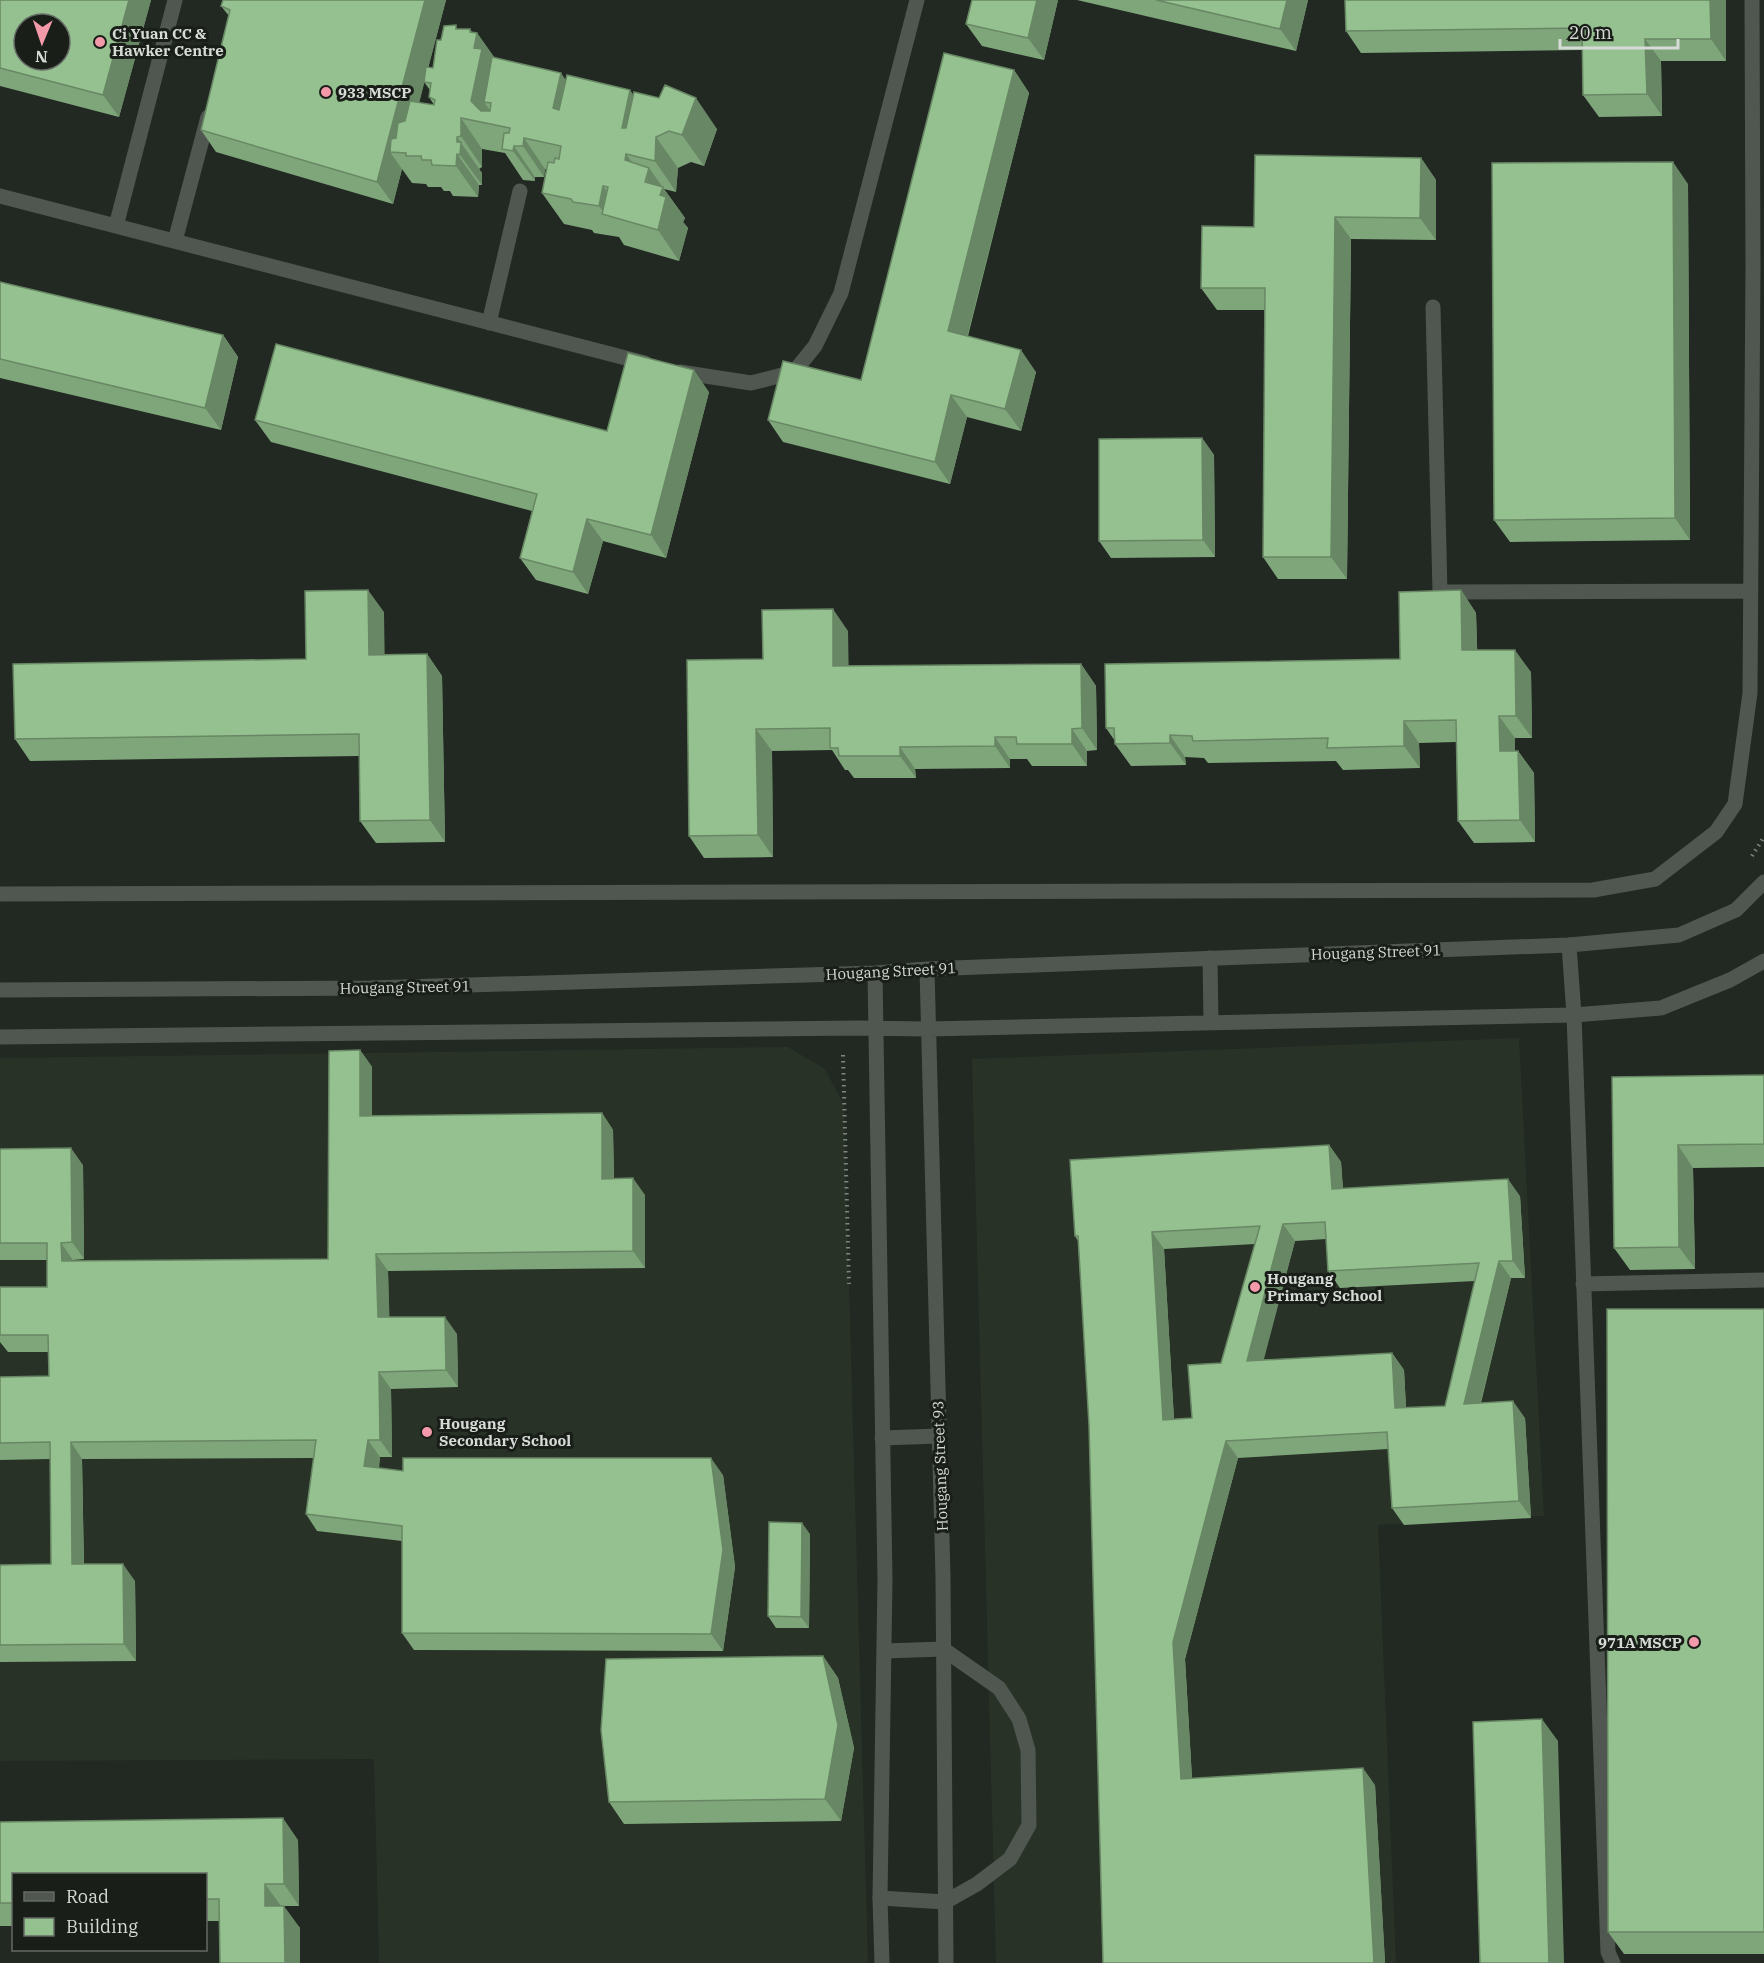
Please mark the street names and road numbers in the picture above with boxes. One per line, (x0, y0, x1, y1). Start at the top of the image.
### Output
street label: Hougang Street 91 (1310, 940, 1442, 964)
street label: Hougang Street 91 (825, 958, 957, 984)
street label: Hougang Street 91 (339, 976, 471, 998)
street label: Hougang Street 93 (928, 1400, 952, 1532)

